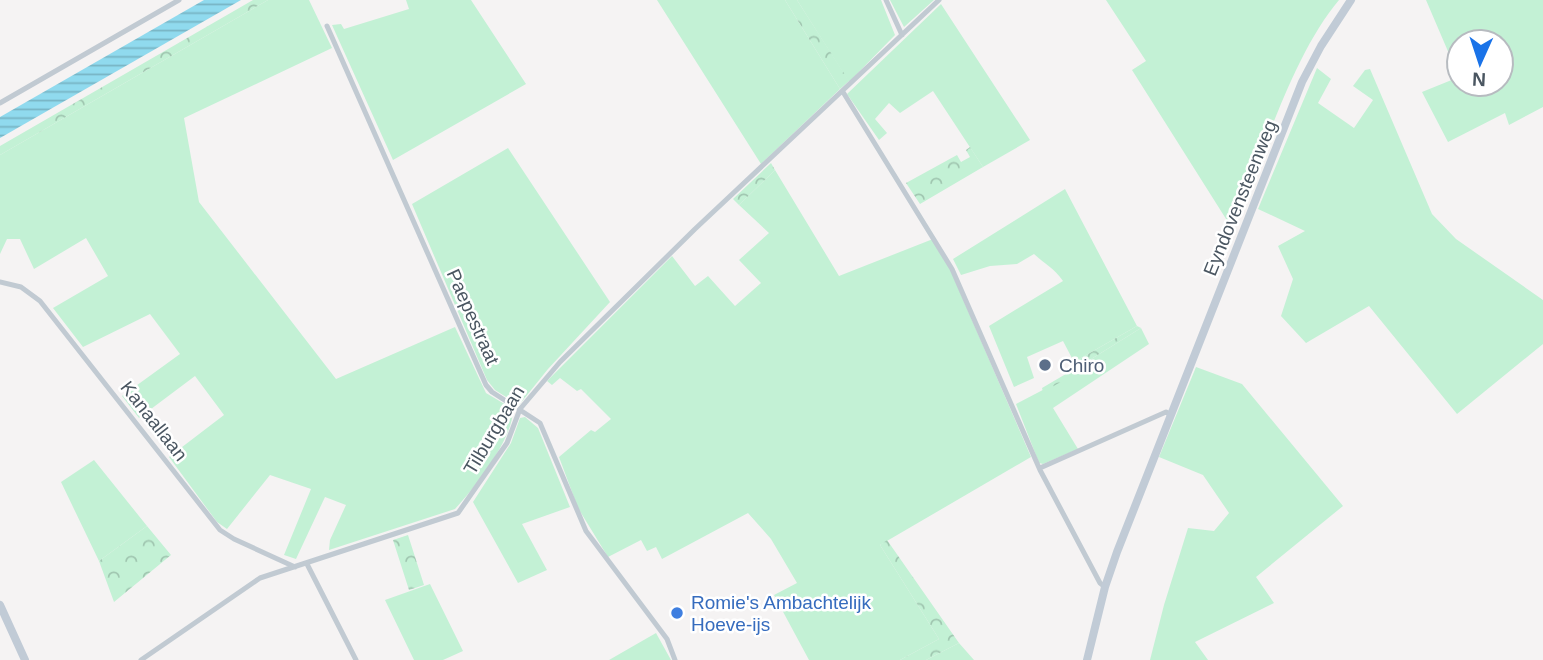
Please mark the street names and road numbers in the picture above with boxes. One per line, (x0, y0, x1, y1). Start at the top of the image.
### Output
street label: Eyndovensteenweg (1199, 117, 1281, 279)
street label: Paepestraat (443, 266, 504, 369)
street label: Kanaallaan (116, 377, 192, 465)
street label: Tilburgbaan (459, 382, 529, 478)

